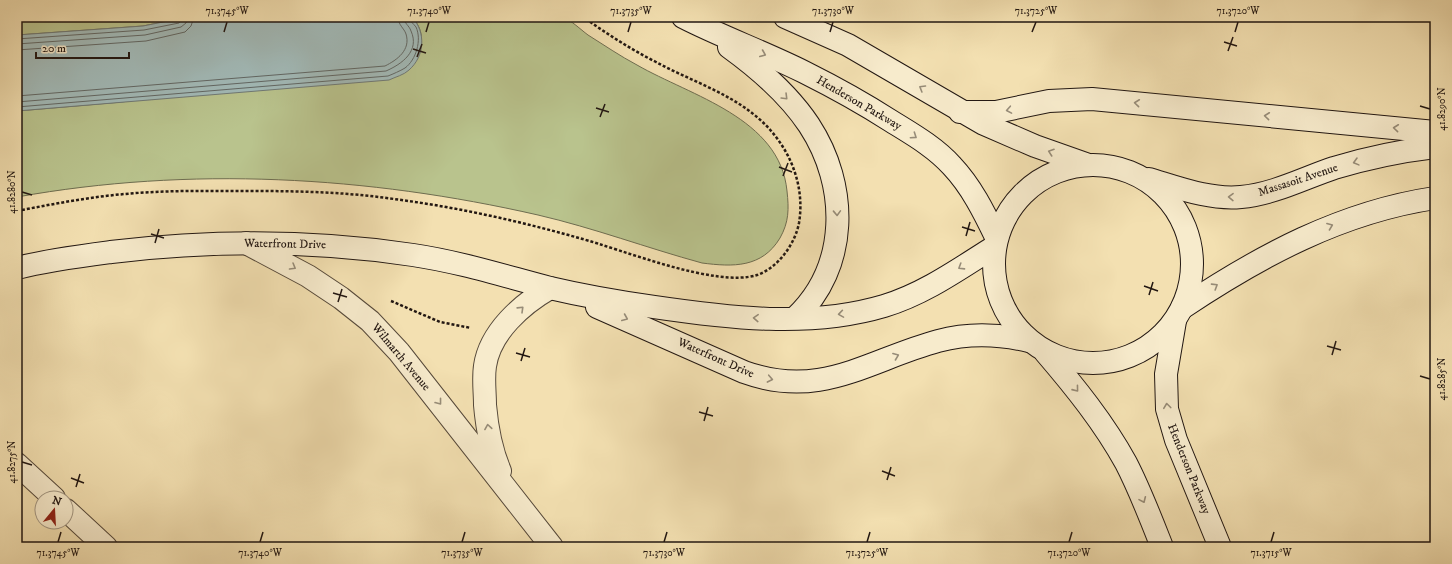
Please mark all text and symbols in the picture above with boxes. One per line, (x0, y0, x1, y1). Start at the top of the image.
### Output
text: 71.3745°W (205, 5, 249, 17)
text: 71.3740°W (407, 5, 452, 17)
text: 71.3735°W (610, 5, 653, 17)
text: 71.3730°W (812, 5, 855, 17)
text: 71.3725°W (1015, 5, 1058, 17)
text: 71.3720°W (1217, 5, 1260, 17)
scale bar (36, 34, 129, 60)
text: 20 m (42, 41, 66, 56)
one-way arrow (759, 49, 767, 57)
street label: Henderson Parkway (814, 73, 905, 134)
one-way arrow (919, 86, 926, 93)
text: 41.8290°N (1436, 87, 1448, 131)
one-way arrow (780, 92, 788, 100)
one-way arrow (1134, 99, 1140, 108)
one-way arrow (1005, 105, 1012, 113)
one-way arrow (1264, 111, 1270, 120)
one-way arrow (1393, 124, 1399, 133)
one-way arrow (910, 131, 917, 139)
one-way arrow (1047, 148, 1054, 156)
one-way arrow (1352, 158, 1359, 166)
street label: Massasoit Avenue (1256, 160, 1340, 200)
text: 41.8280°N (6, 170, 18, 214)
one-way arrow (1228, 193, 1234, 201)
one-way arrow (833, 210, 841, 216)
one-way arrow (1325, 223, 1333, 231)
street label: Waterfront Drive (243, 236, 326, 252)
one-way arrow (289, 263, 296, 270)
one-way arrow (958, 263, 965, 270)
one-way arrow (1211, 284, 1218, 291)
one-way arrow (516, 306, 524, 314)
one-way arrow (838, 310, 845, 318)
one-way arrow (620, 313, 628, 321)
one-way arrow (753, 314, 759, 322)
street label: Wilmarth Avenue (368, 319, 434, 394)
street label: Waterfront Drive (675, 334, 757, 382)
one-way arrow (892, 353, 899, 361)
text: 41.8285°N (1436, 357, 1448, 401)
one-way arrow (767, 375, 773, 383)
one-way arrow (1071, 384, 1078, 391)
one-way arrow (434, 397, 441, 404)
one-way arrow (1163, 403, 1172, 409)
street label: Henderson Parkway (1164, 422, 1214, 517)
one-way arrow (484, 424, 493, 430)
text: 41.8275°N (6, 440, 18, 484)
north arrow (34, 490, 74, 530)
text: N (50, 493, 63, 509)
one-way arrow (1138, 495, 1146, 503)
text: 71.3745°W (36, 547, 80, 559)
text: 71.3740°W (238, 547, 283, 559)
text: 71.3735°W (441, 547, 484, 559)
text: 71.3730°W (643, 547, 686, 559)
text: 71.3725°W (846, 547, 889, 559)
text: 71.3720°W (1048, 547, 1091, 559)
text: 71.3715°W (1250, 547, 1292, 559)

